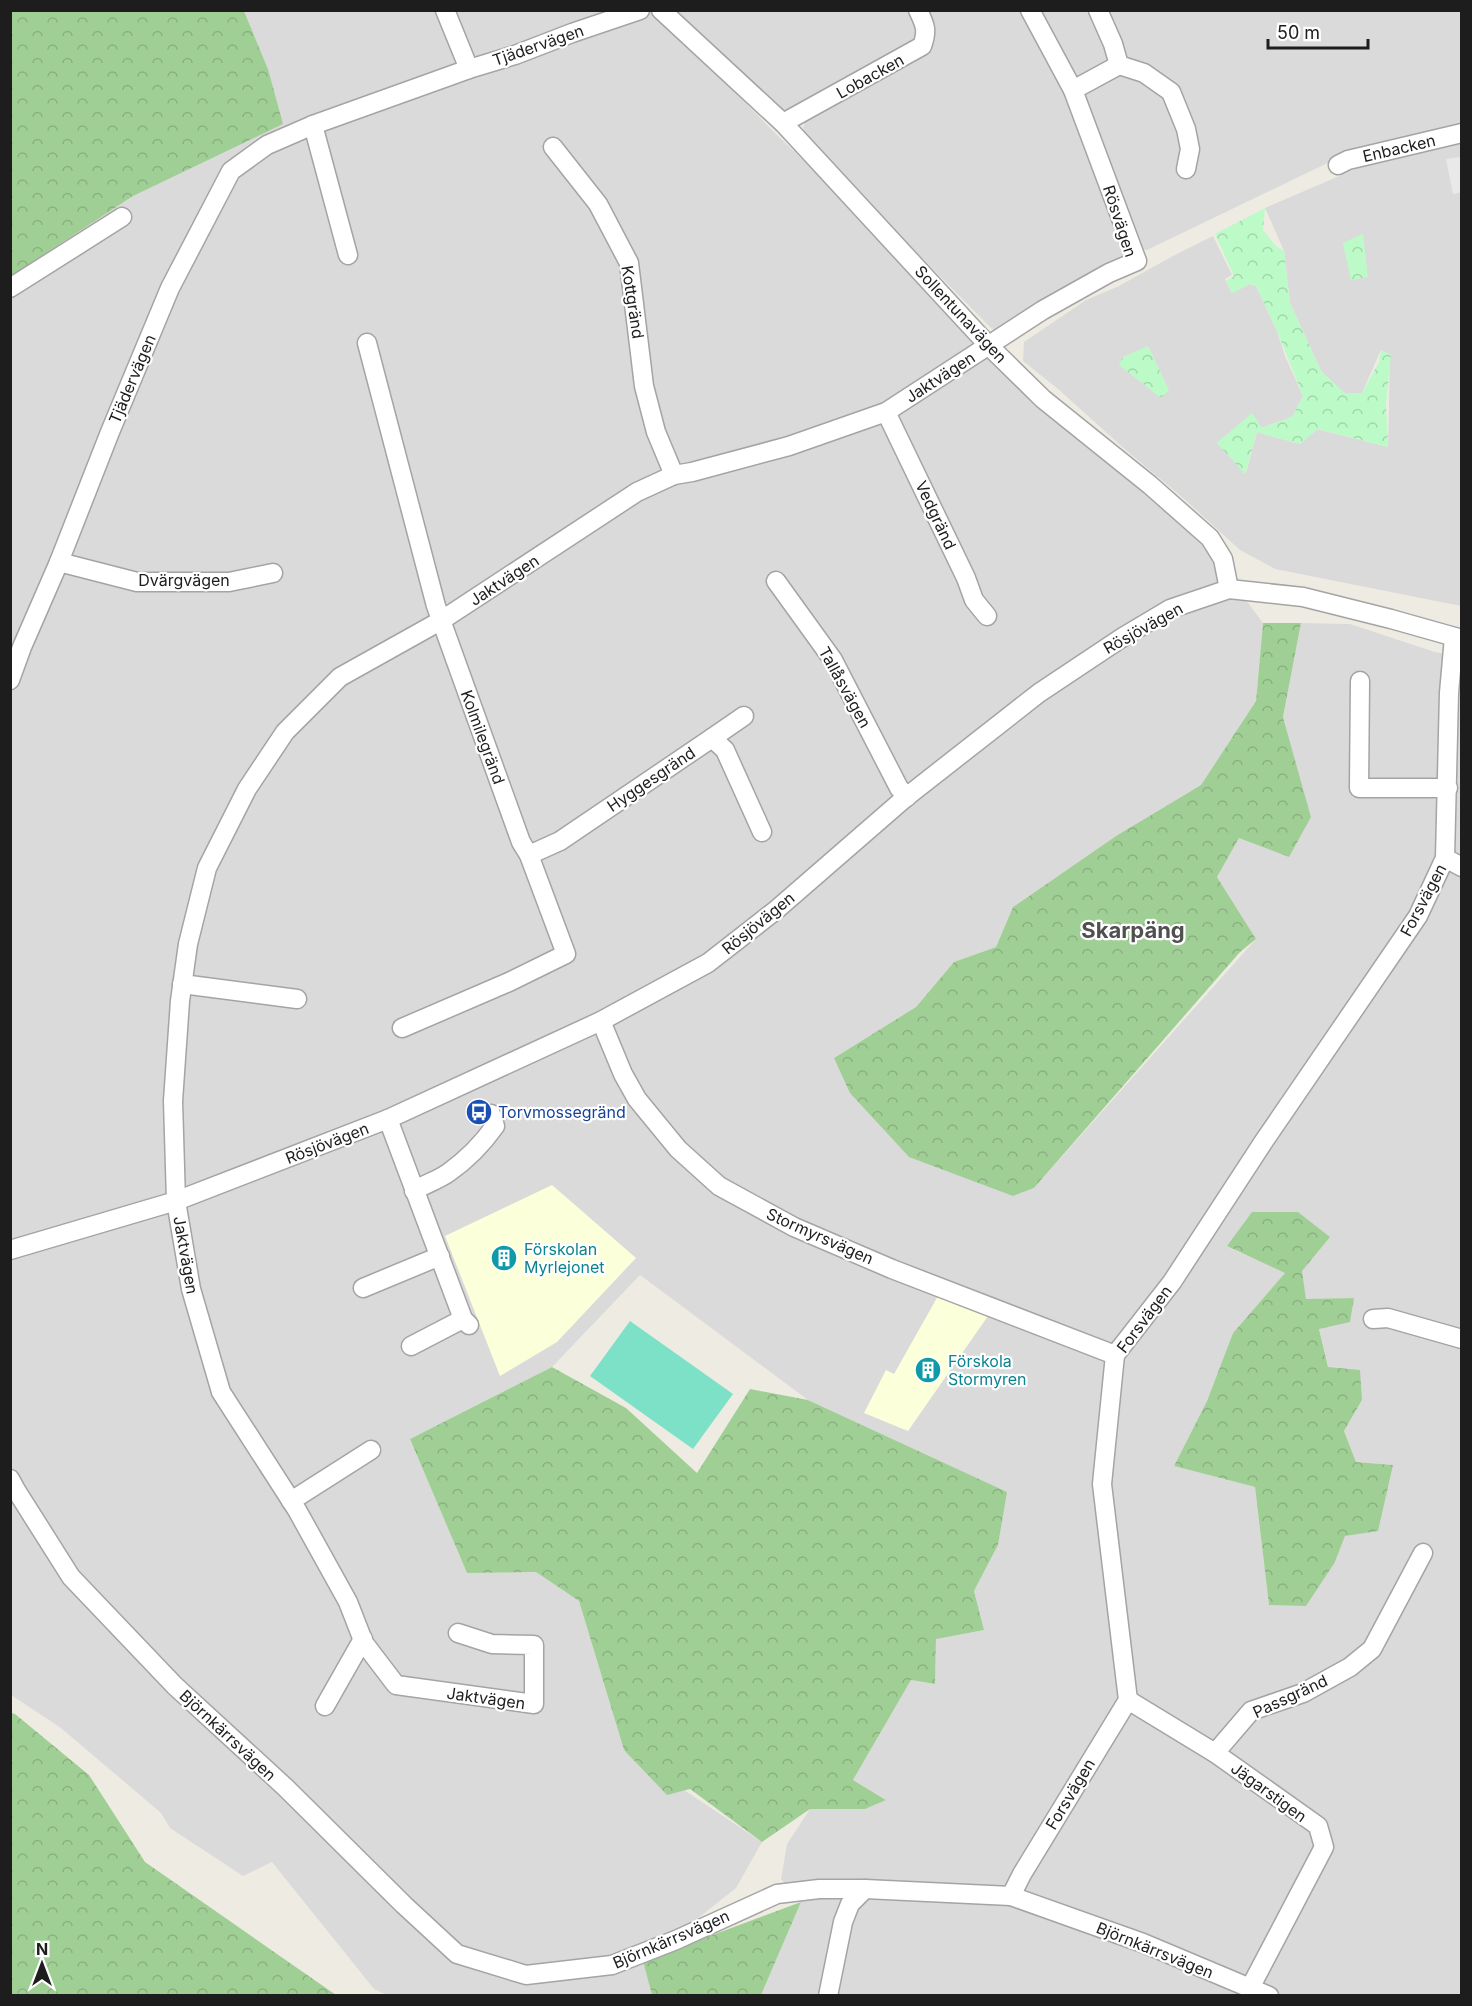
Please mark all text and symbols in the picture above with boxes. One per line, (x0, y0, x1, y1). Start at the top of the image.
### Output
scale bar (1268, 12, 1368, 50)
street label: Tjädervägen (490, 20, 586, 70)
text: 50 m (1277, 22, 1320, 43)
street label: Lobacken (833, 49, 907, 103)
street label: Enbacken (1361, 130, 1437, 166)
street label: Rösvägen (1099, 182, 1141, 260)
street label: Sollentunavägen (911, 261, 1011, 367)
street label: Kottgränd (617, 264, 649, 340)
street label: Tjädervägen (104, 331, 160, 427)
street label: Jaktvägen (901, 347, 979, 407)
street label: Vedgränd (911, 478, 961, 552)
street label: Jaktvägen (465, 550, 543, 610)
street label: Dvärgvägen (138, 570, 230, 590)
street label: Rösjövägen (1100, 598, 1186, 658)
street label: Tallåsvägen (814, 643, 876, 731)
street label: Kolmilegränd (457, 687, 509, 787)
street label: Hyggesgränd (603, 742, 699, 816)
street label: Forsvägen (1396, 860, 1450, 940)
street label: Rösjövägen (718, 888, 798, 958)
district label: Skarpäng (1081, 917, 1185, 943)
bus stop icon: Torvmossegränd (464, 1097, 494, 1127)
place label: Torvmossegränd (498, 1102, 626, 1122)
street label: Rösjövägen (282, 1118, 372, 1168)
street label: Stormyrsvägen (763, 1203, 877, 1269)
street label: Jaktvägen (169, 1214, 203, 1296)
place label: Förskolan Myrlejonet (524, 1239, 604, 1277)
building icon: Förskolan Myrlejonet (489, 1243, 519, 1273)
street label: Forsvägen (1112, 1281, 1176, 1357)
place label: Förskola Stormyren (948, 1351, 1027, 1389)
building icon: Förskola Stormyren (913, 1355, 943, 1385)
street label: Passgränd (1249, 1670, 1331, 1722)
street label: Jaktvägen (446, 1683, 526, 1713)
street label: Björnkärrsvägen (176, 1685, 280, 1785)
street label: Forsvägen (1041, 1755, 1099, 1833)
street label: Jägarstigen (1227, 1758, 1311, 1826)
street label: Björnkärrsvägen (610, 1905, 732, 1973)
street label: Björnkärrsvägen (1093, 1917, 1217, 1983)
north arrow (12, 1934, 72, 1994)
text: N (36, 1939, 48, 1959)

